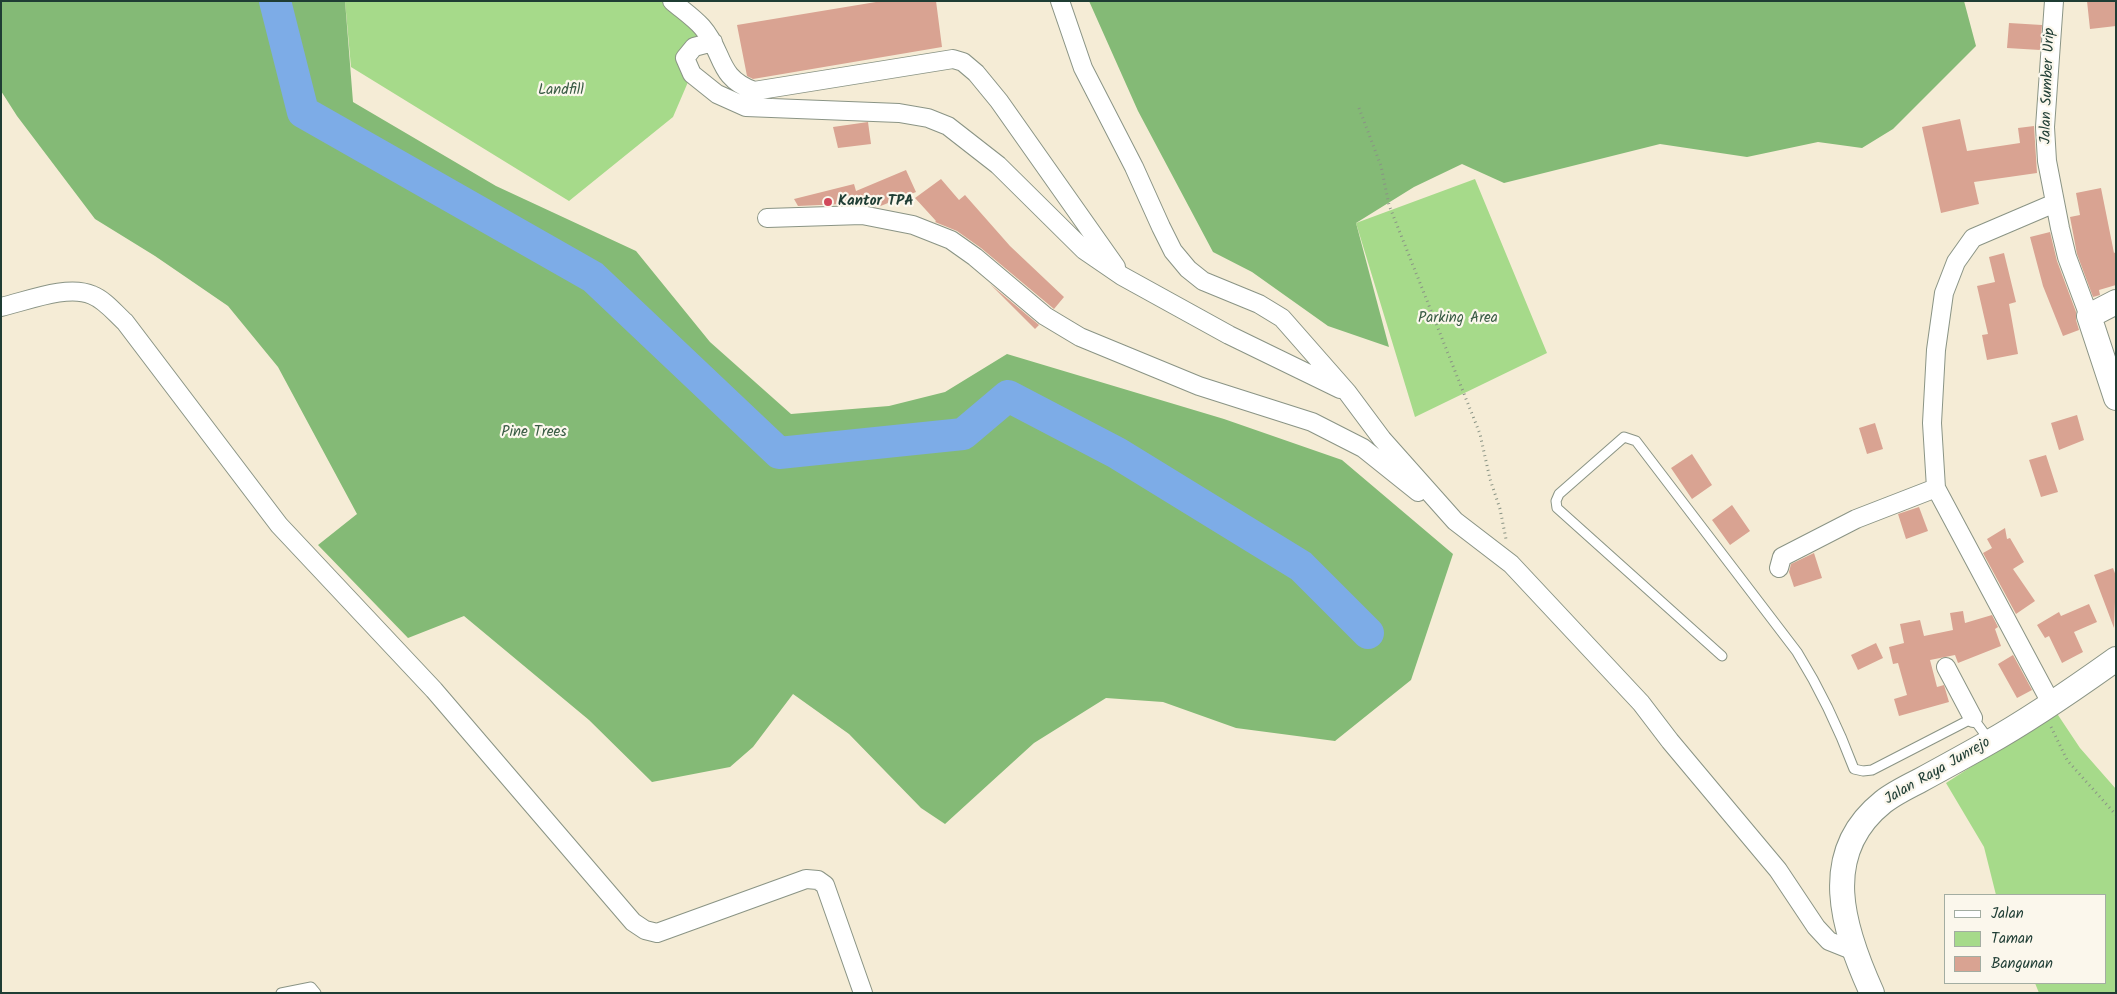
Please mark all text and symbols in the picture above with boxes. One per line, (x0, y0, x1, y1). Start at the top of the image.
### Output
street label: Jalan Sumber Urip (2038, 28, 2060, 144)
park label: Landfill (538, 82, 584, 100)
place label: Kantor TPA (838, 193, 914, 211)
marker: Kantor TPA (822, 196, 834, 208)
park label: Parking Area (1418, 310, 1498, 328)
park label: Pine Trees (501, 424, 567, 442)
street label: Jalan Raya Junrejo (1882, 734, 1994, 810)
legend (1944, 894, 2107, 984)
text: Jalan (1991, 902, 2024, 926)
text: Taman (1991, 927, 2033, 951)
text: Bangunan (1991, 952, 2053, 976)

